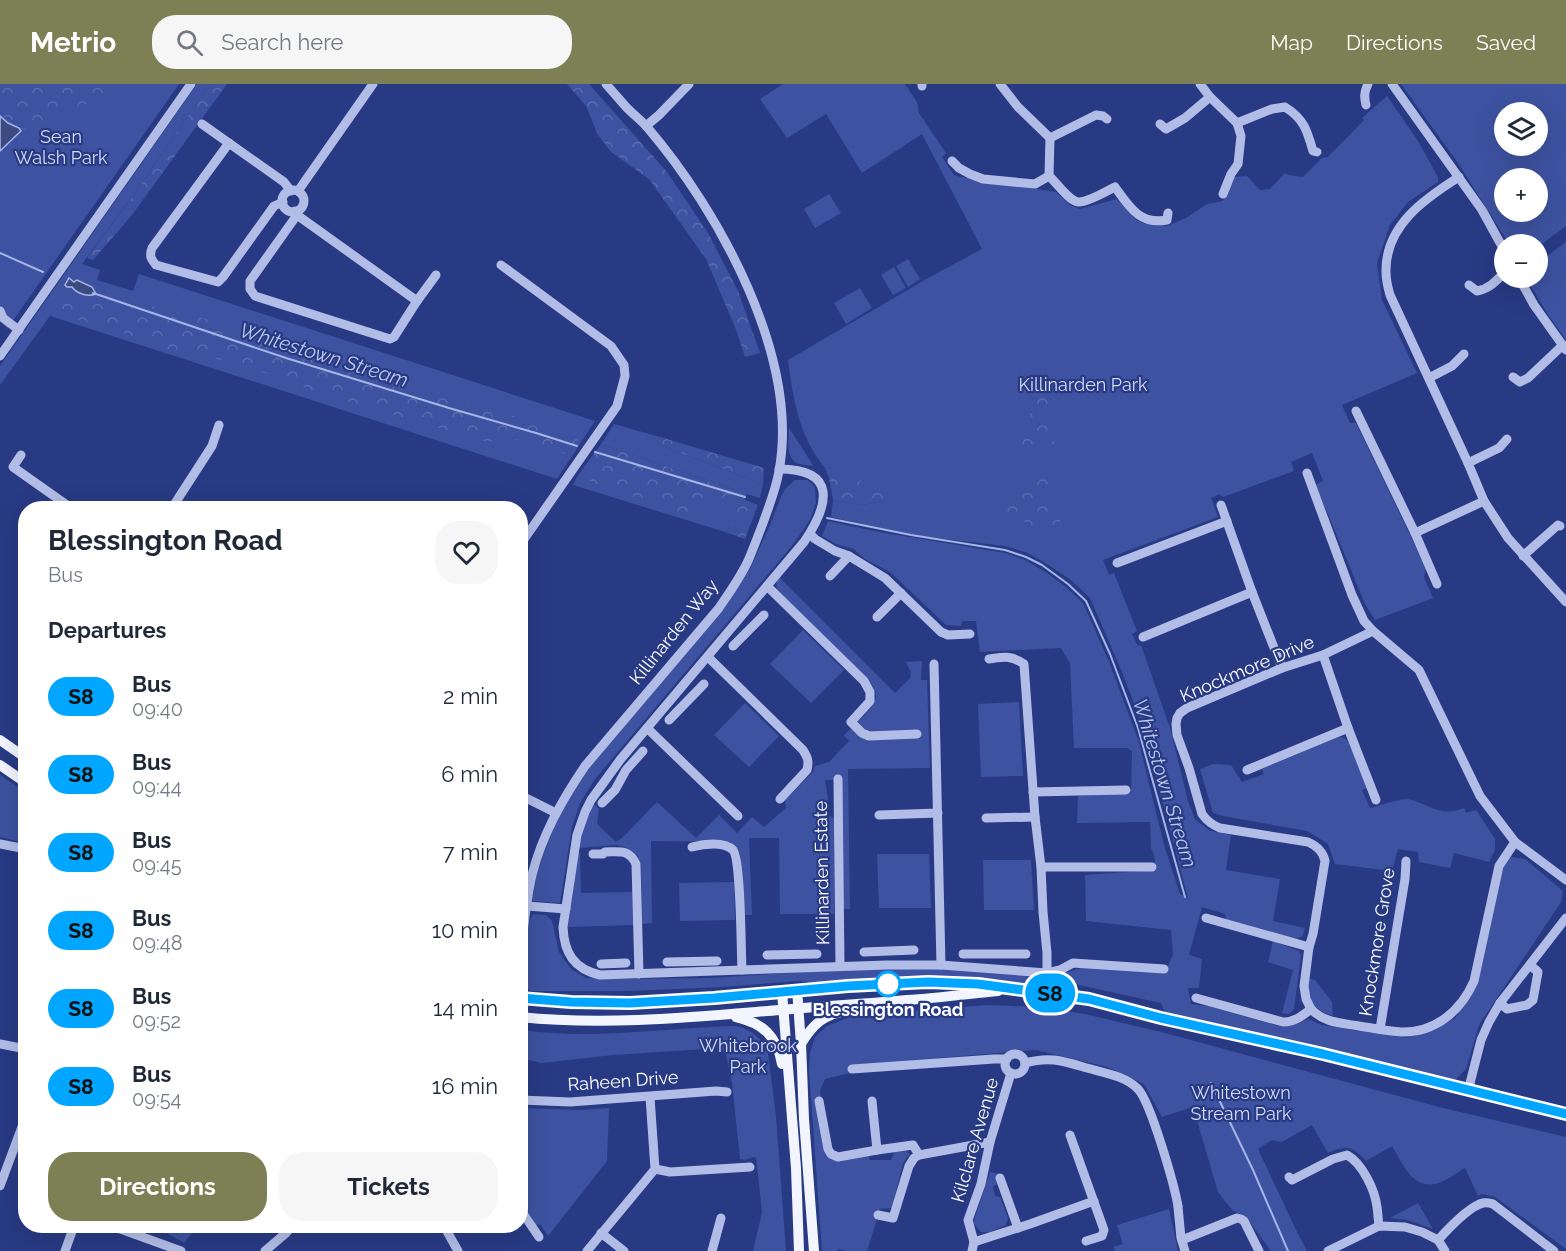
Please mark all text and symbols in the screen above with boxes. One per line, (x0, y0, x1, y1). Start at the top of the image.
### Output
search box (152, 15, 572, 69)
text: Metrio (30, 26, 116, 59)
icon: search (173, 26, 206, 59)
text: Search here (221, 29, 343, 55)
text: Map (1270, 30, 1313, 55)
text: Directions (1346, 30, 1443, 55)
text: Saved (1476, 30, 1536, 55)
map controls (1494, 102, 1548, 288)
button: layers (1494, 102, 1548, 156)
park label: Sean Walsh Park (14, 126, 108, 168)
button: + (1494, 168, 1548, 222)
button: − (1494, 234, 1548, 288)
water label: Whitestown Stream (237, 318, 411, 392)
park label: Killinarden Park (1018, 374, 1148, 395)
button: heart (435, 521, 498, 584)
text: Blessington Road (48, 524, 283, 557)
text: Bus (48, 563, 83, 587)
street label: Killinarden Way (625, 575, 723, 688)
text: Departures (48, 617, 166, 643)
street label: Knockmore Drive (1177, 631, 1317, 706)
text: Bus (132, 671, 171, 697)
text: 2 min (443, 683, 498, 709)
text: S8 (68, 684, 94, 709)
water label: Whitestown Stream (1128, 696, 1202, 870)
text: 09:40 (132, 697, 183, 721)
text: Bus (132, 749, 171, 775)
text: 6 min (441, 761, 498, 787)
text: S8 (68, 762, 94, 787)
text: 09:44 (132, 775, 182, 799)
street label: Killinarden Estate (810, 800, 833, 945)
text: Bus (132, 827, 171, 853)
text: 7 min (443, 839, 498, 865)
text: S8 (68, 840, 94, 865)
text: 09:45 (132, 853, 182, 877)
street label: Knockmore Grove (1354, 866, 1399, 1018)
text: Bus (132, 905, 171, 931)
text: 10 min (432, 917, 498, 943)
text: S8 (68, 918, 94, 943)
text: 09:48 (132, 931, 183, 955)
marker: Blessington Road (875, 971, 901, 997)
line badge: S8 (1023, 974, 1077, 1012)
text: S8 (1037, 981, 1063, 1006)
text: Bus (132, 983, 171, 1009)
text: 14 min (433, 995, 498, 1021)
text: S8 (68, 996, 94, 1021)
place label: Blessington Road (813, 999, 963, 1020)
text: 09:52 (132, 1009, 181, 1033)
park label: Whitebrook Park (699, 1035, 797, 1077)
text: Bus (132, 1061, 171, 1087)
street label: Raheen Drive (567, 1066, 680, 1095)
text: 16 min (432, 1073, 498, 1099)
text: S8 (68, 1074, 94, 1099)
street label: Kilclare Avenue (947, 1075, 1002, 1205)
park label: Whitestown Stream Park (1190, 1082, 1292, 1124)
text: 09:54 (132, 1087, 182, 1111)
button: Directions (48, 1152, 267, 1221)
button: Tickets (279, 1152, 498, 1221)

